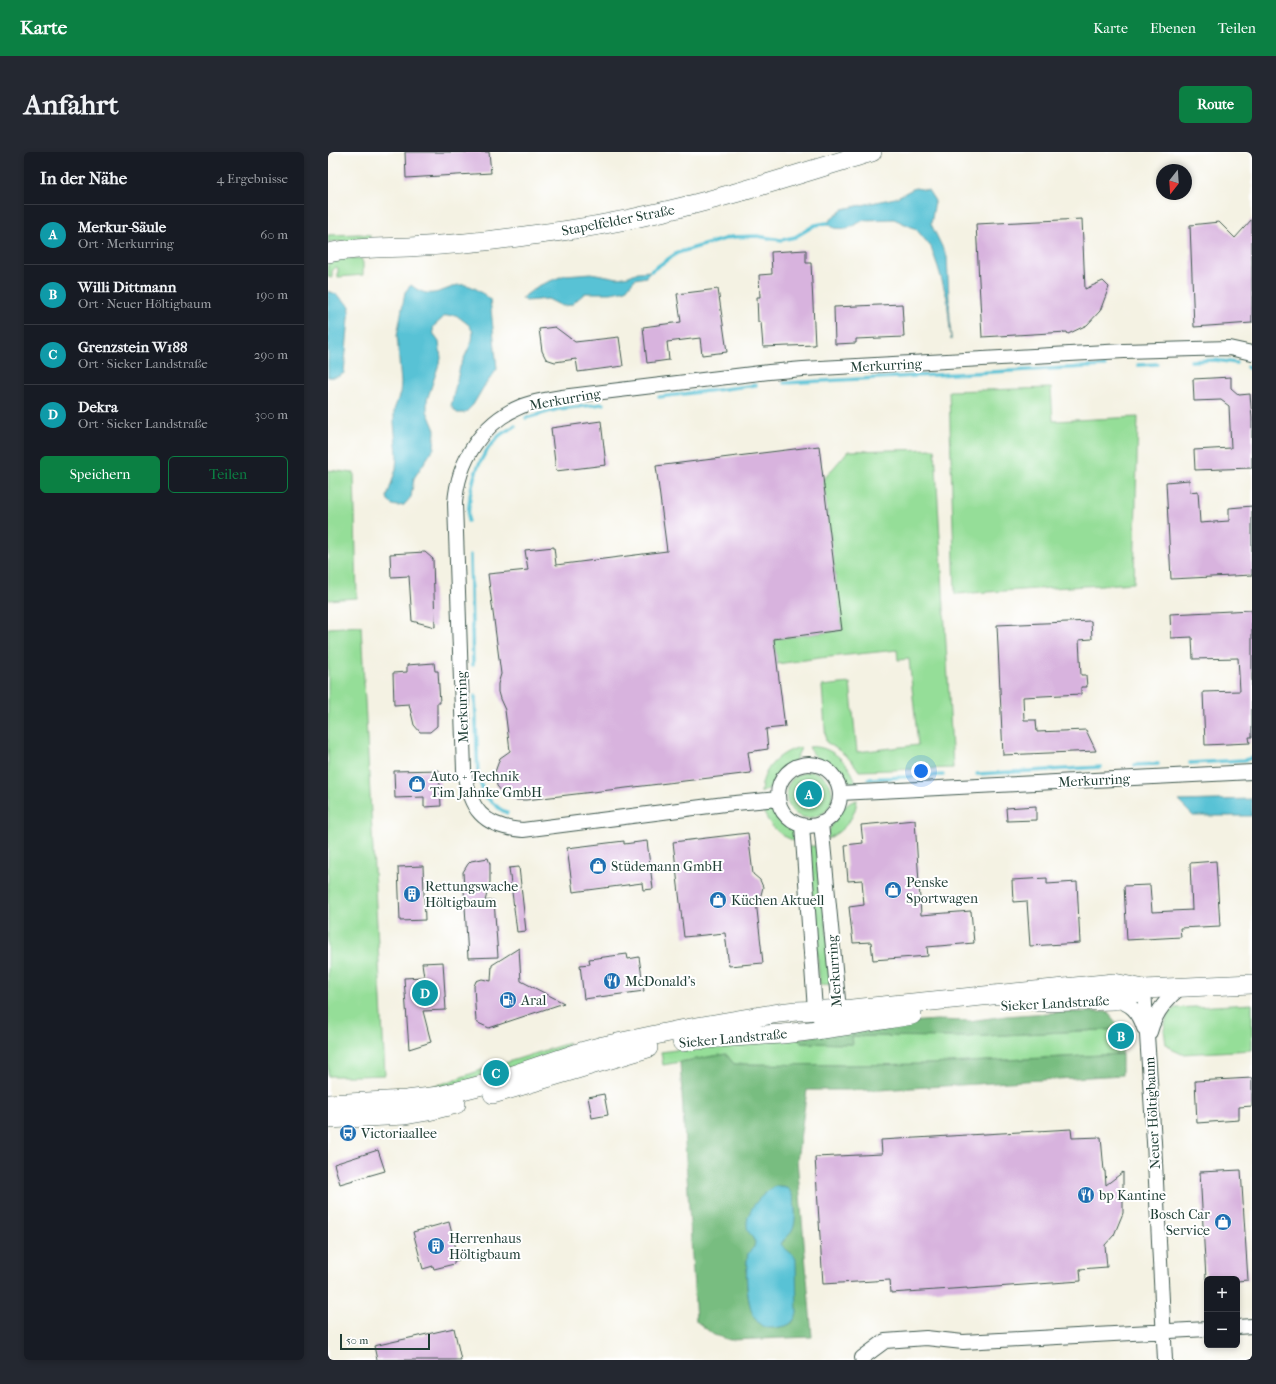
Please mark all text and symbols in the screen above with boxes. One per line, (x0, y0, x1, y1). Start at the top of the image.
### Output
text: Karte (20, 17, 67, 39)
text: Karte (1093, 20, 1128, 37)
text: Ebenen (1150, 20, 1196, 37)
text: Teilen (1218, 20, 1256, 37)
button: Route (1179, 86, 1252, 123)
text: Anfahrt (24, 88, 118, 121)
north arrow (1156, 164, 1192, 200)
text: In der Nähe (40, 168, 127, 188)
text: 4 Ergebnisse (217, 171, 288, 186)
street label: Stapelfelder Straße (560, 201, 676, 240)
text: Merkur-Säule (78, 218, 166, 236)
text: A (49, 227, 57, 242)
text: 60 m (260, 227, 288, 242)
text: Ort · Merkurring (78, 236, 174, 251)
text: Willi Dittmann (78, 278, 176, 296)
text: B (49, 287, 57, 302)
text: 190 m (256, 287, 288, 302)
text: Ort · Neuer Höltigbaum (78, 296, 211, 311)
text: Grenzstein W188 (78, 338, 187, 356)
text: C (49, 347, 57, 362)
text: 290 m (254, 347, 288, 362)
street label: Merkurring (850, 355, 923, 376)
text: Ort · Sieker Landstraße (78, 356, 208, 371)
street label: Merkurring (528, 385, 603, 414)
text: Dekra (78, 398, 118, 416)
text: D (48, 407, 58, 422)
text: 300 m (255, 407, 288, 422)
text: Ort · Sieker Landstraße (78, 416, 208, 431)
button: Speichern (40, 456, 160, 493)
button: Teilen (168, 456, 288, 493)
street label: Merkurring (453, 670, 472, 743)
your location (911, 761, 931, 781)
place label: Auto + Technik Tim Jahnke GmbH (429, 768, 542, 801)
street label: Merkurring (1058, 770, 1131, 791)
shop icon: Auto + Technik Tim Jahnke GmbH (407, 774, 427, 794)
pin: A (796, 779, 822, 809)
shop icon: Stüdemann GmbH (588, 856, 608, 876)
place label: Stüdemann GmbH (611, 858, 723, 875)
place label: Penske Sportwagen (906, 874, 978, 907)
place label: Rettungswache Höltigbaum (425, 878, 518, 911)
shop icon: Penske Sportwagen (883, 880, 903, 900)
building icon: Rettungswache Höltigbaum (402, 884, 422, 904)
shop icon: Küchen Aktuell (708, 890, 728, 910)
place label: Küchen Aktuell (731, 892, 825, 909)
street label: Merkurring (823, 934, 845, 1008)
restaurant icon: McDonald's (602, 971, 622, 991)
place label: McDonald's (625, 973, 696, 990)
pin: D (412, 978, 438, 1008)
fuel station icon: Aral (498, 990, 518, 1010)
place label: Aral (520, 992, 547, 1009)
street label: Sieker Landstraße (1000, 992, 1110, 1015)
pin: B (1108, 1021, 1134, 1051)
street label: Sieker Landstraße (678, 1025, 788, 1052)
street label: Neuer Höltigbaum (1141, 1056, 1164, 1170)
pin: C (483, 1058, 509, 1088)
bus stop icon: Victoriaallee (338, 1123, 358, 1143)
place label: Victoriaallee (360, 1125, 437, 1142)
restaurant icon: bp Kantine (1076, 1185, 1096, 1205)
place label: bp Kantine (1098, 1187, 1166, 1204)
place label: Bosch Car Service (1150, 1206, 1210, 1239)
shop icon: Bosch Car Service (1213, 1212, 1233, 1232)
place label: Herrenhaus Höltigbaum (449, 1230, 521, 1263)
building icon: Herrenhaus Höltigbaum (426, 1236, 446, 1256)
map controls (1204, 1276, 1240, 1348)
button: + (1204, 1276, 1240, 1312)
button: − (1204, 1312, 1240, 1348)
scale bar (340, 1332, 430, 1351)
text: 50 m (346, 1334, 368, 1347)

